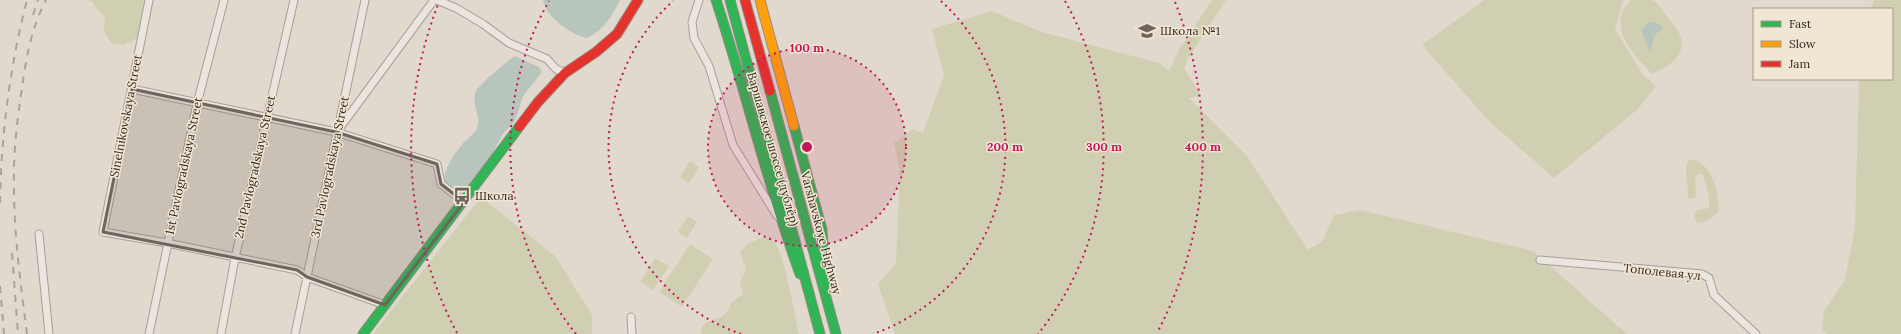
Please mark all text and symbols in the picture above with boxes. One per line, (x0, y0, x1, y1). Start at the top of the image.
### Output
legend (1753, 8, 1893, 80)
text: Fast (1789, 16, 1812, 31)
school or university icon: Школа №1 (1137, 21, 1157, 41)
place label: Школа №1 (1160, 23, 1220, 38)
text: Slow (1789, 36, 1816, 51)
text: 100 m (790, 40, 824, 55)
street label: Sinelnikovskaya Street (106, 53, 145, 179)
text: Jam (1788, 56, 1810, 71)
street label: Варшавское шоссе (дублёр) (743, 70, 803, 228)
street label: 2nd Pavlogradskaya Street (231, 93, 278, 240)
street label: 3rd Pavlogradskaya Street (307, 94, 352, 239)
street label: 1st Pavlogradskaya Street (162, 95, 205, 236)
text: 200 m (987, 139, 1023, 154)
text: 300 m (1086, 139, 1122, 154)
text: 400 m (1185, 139, 1221, 154)
centre of rings (800, 140, 814, 154)
street label: Varshavskoye Highway (798, 169, 845, 297)
bus stop icon: Школа (452, 186, 472, 206)
place label: Школа (475, 188, 514, 203)
street label: Тополевая ул (1623, 260, 1701, 283)

